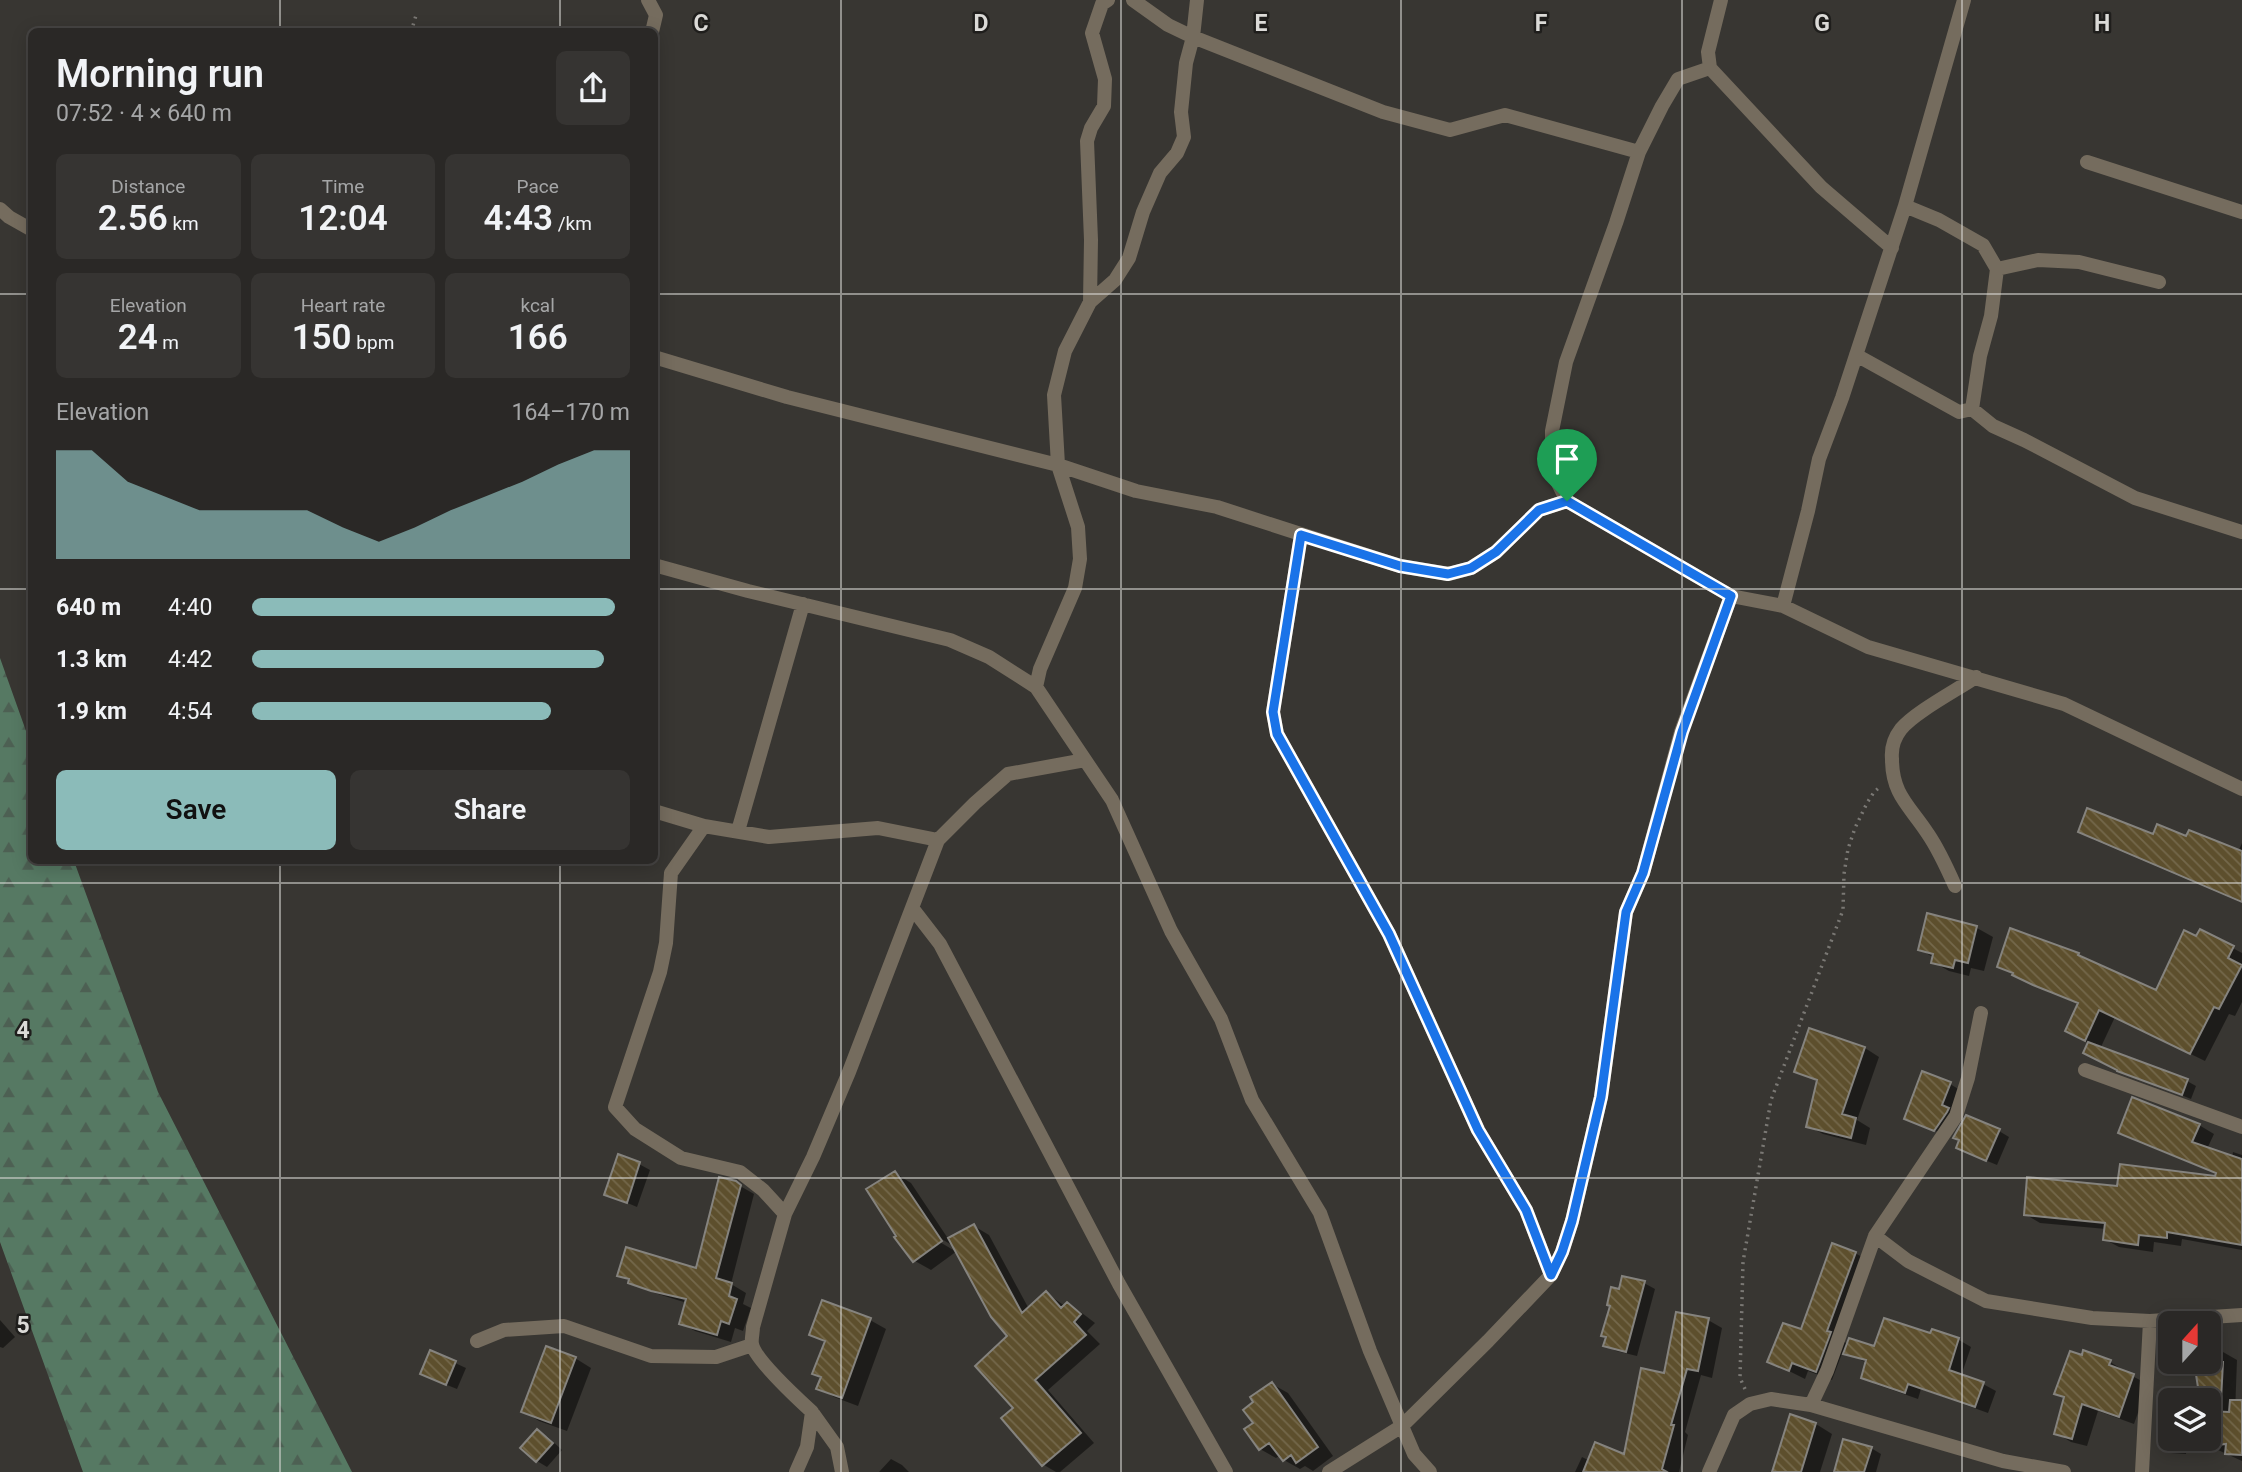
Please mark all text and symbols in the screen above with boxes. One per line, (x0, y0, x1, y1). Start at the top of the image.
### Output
text: C (693, 10, 709, 37)
text: D (974, 10, 988, 37)
text: E (1255, 10, 1268, 37)
text: F (1535, 10, 1548, 37)
text: G (1814, 10, 1830, 37)
text: H (2094, 10, 2110, 37)
button: share (556, 51, 630, 125)
text: Morning run (56, 52, 264, 96)
text: 07:52 · 4 × 640 m (56, 100, 232, 127)
text: Distance (111, 175, 185, 198)
text: Time (322, 175, 364, 198)
text: Pace (517, 175, 559, 198)
text: 2.56 (98, 198, 168, 239)
text: 12:04 (298, 198, 388, 239)
text: 4:43 (483, 198, 553, 239)
text: km (168, 212, 199, 235)
text: /km (553, 212, 592, 235)
text: Elevation (110, 294, 187, 317)
text: Heart rate (301, 294, 385, 317)
text: kcal (520, 294, 555, 317)
text: 24 (118, 317, 158, 358)
text: 150 (292, 317, 352, 358)
text: 166 (508, 317, 568, 358)
text: m (158, 331, 179, 354)
text: bpm (352, 331, 394, 354)
text: Elevation (56, 399, 149, 426)
text: 164–170 m (511, 399, 630, 426)
pin (1537, 429, 1597, 501)
icon: arrive (1548, 440, 1586, 478)
text: 640 m (56, 594, 121, 621)
text: 4:40 (168, 594, 212, 621)
text: 1.3 km (56, 646, 127, 673)
text: 4:42 (168, 646, 212, 673)
text: 1.9 km (56, 698, 127, 725)
text: 4:54 (168, 698, 212, 725)
button: Save (56, 770, 336, 850)
button: Share (350, 770, 630, 850)
text: 4 (16, 1017, 30, 1044)
north arrow (2158, 1311, 2221, 1374)
map controls (2158, 1311, 2221, 1451)
text: 5 (16, 1312, 30, 1339)
button: layers (2158, 1388, 2221, 1451)

